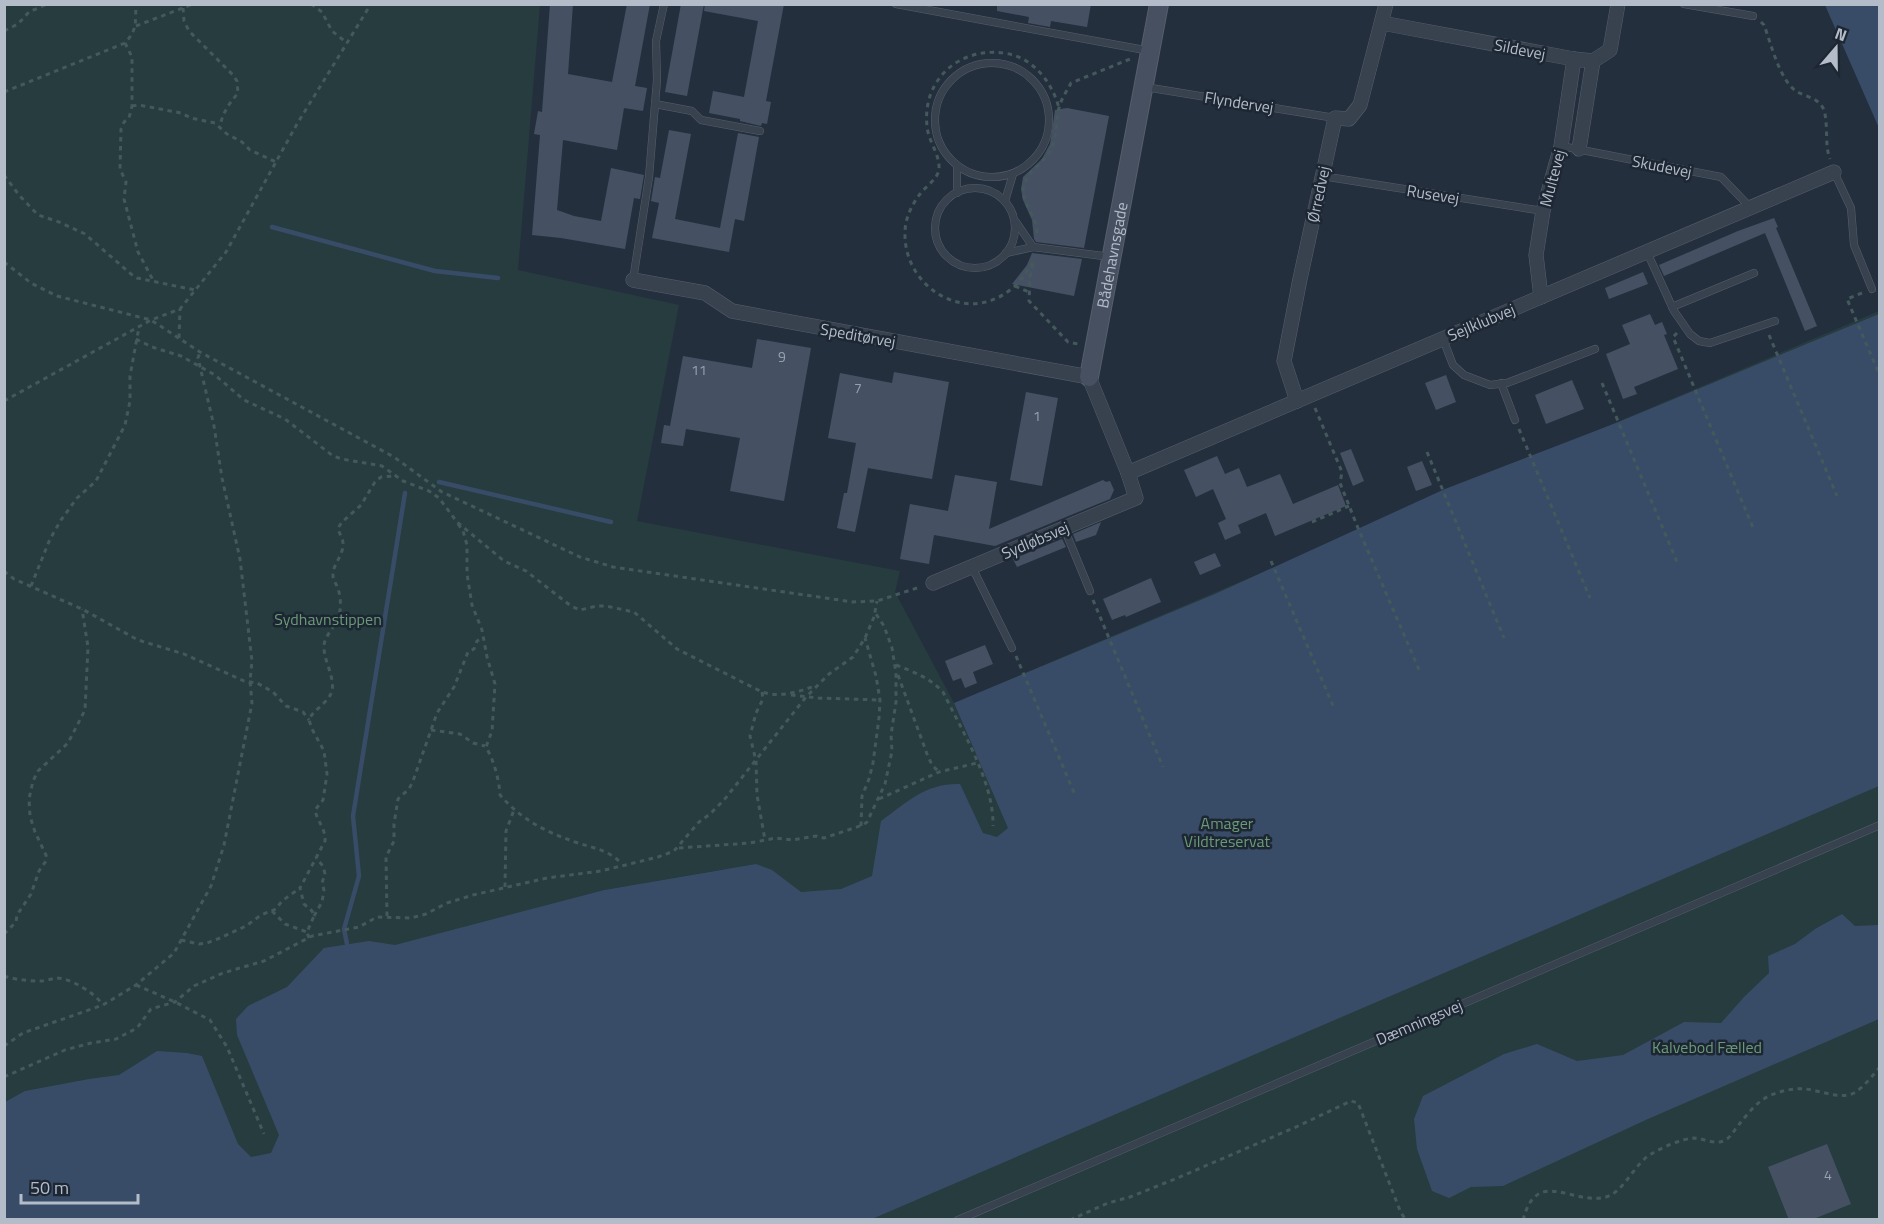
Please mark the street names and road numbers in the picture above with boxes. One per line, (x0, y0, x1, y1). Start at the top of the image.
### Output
street label: Sildevej (1492, 32, 1548, 66)
street label: Flyndervej (1203, 85, 1275, 119)
street label: Multevej (1533, 147, 1571, 209)
street label: Skudevej (1630, 148, 1694, 184)
street label: Ørredvej (1300, 164, 1336, 224)
street label: Rusevej (1405, 178, 1461, 210)
street label: Bådehavnsgade (1090, 200, 1134, 310)
street label: Sejlklubvej (1444, 297, 1518, 347)
street label: Speditørvej (819, 317, 897, 353)
street label: Sydløbsvej (997, 515, 1073, 565)
street label: Dæmningsvej (1372, 993, 1466, 1051)

